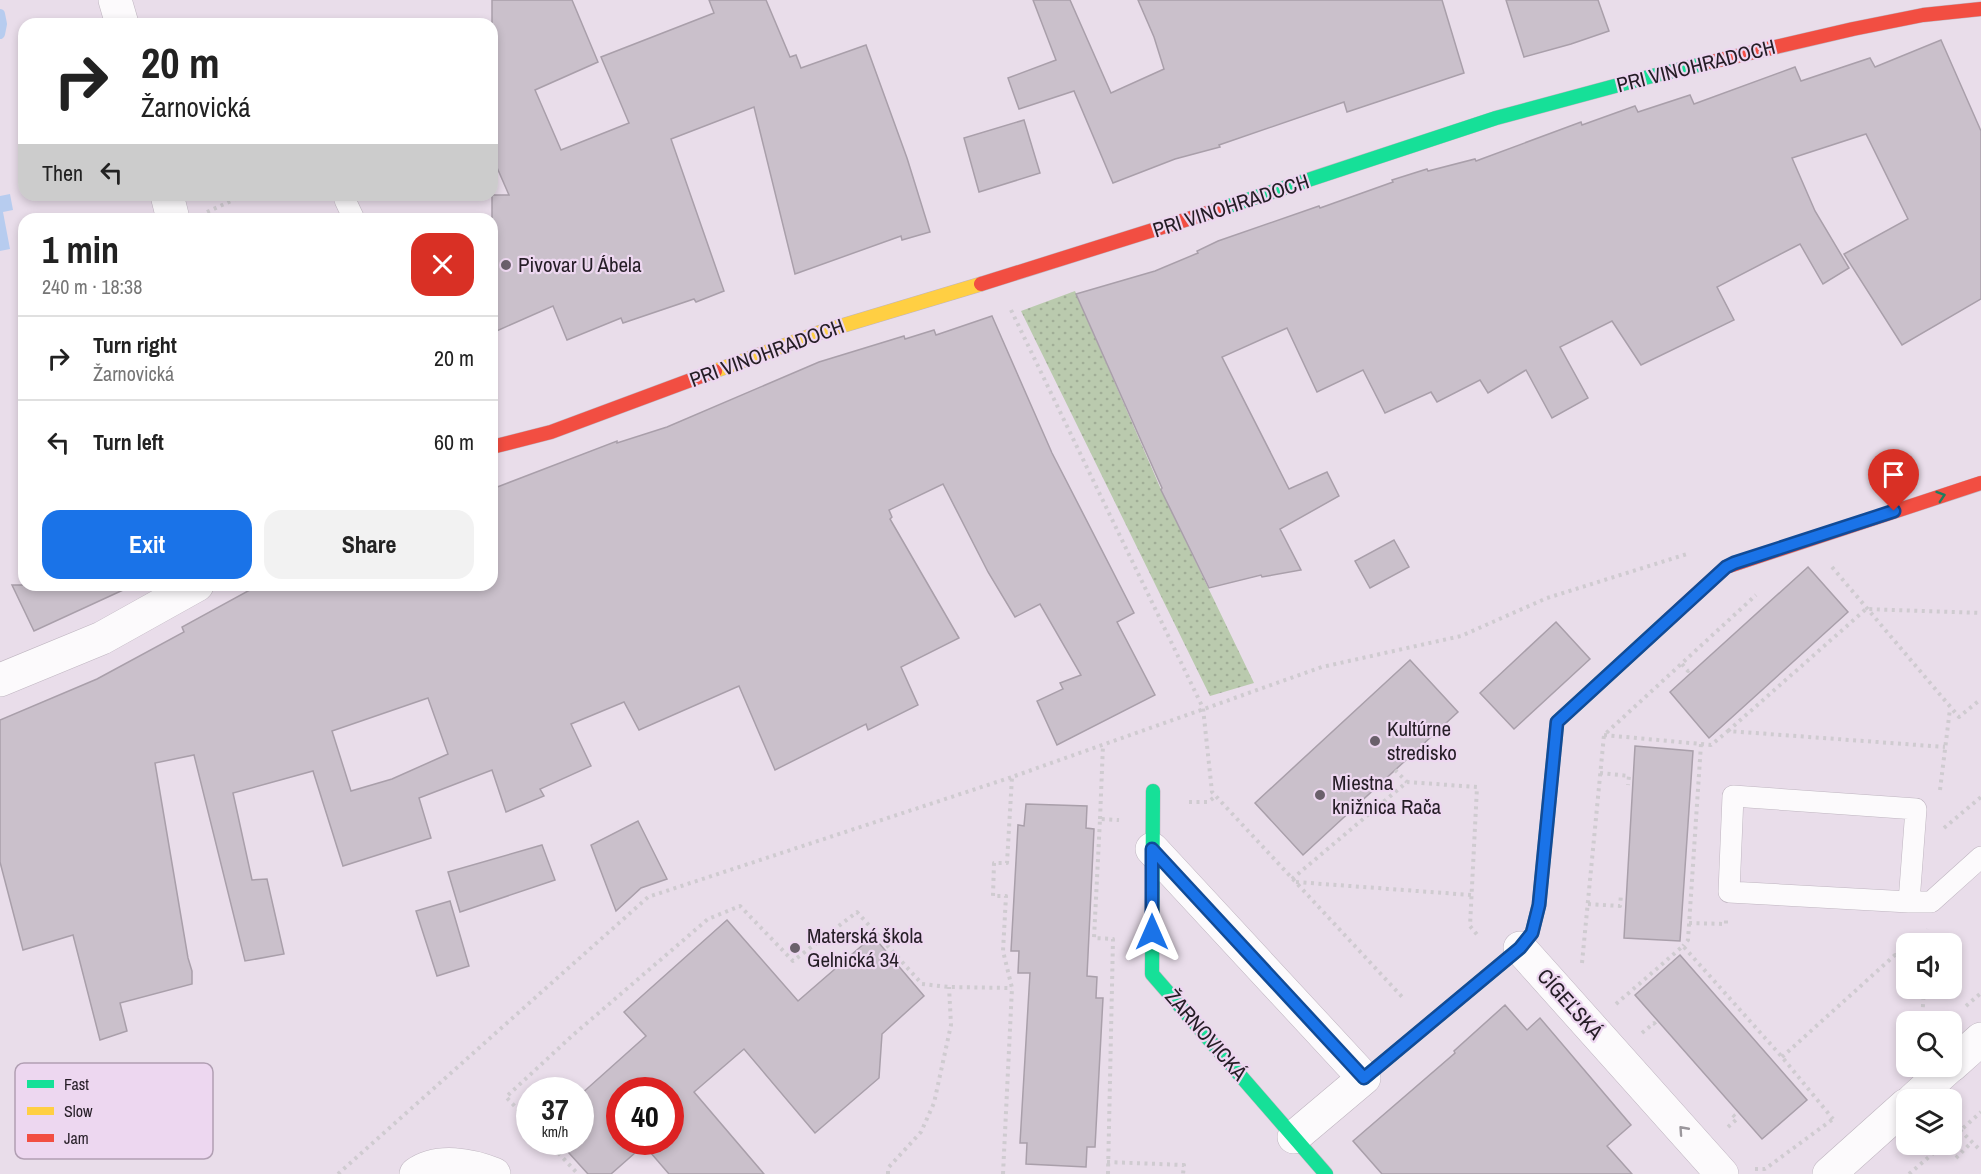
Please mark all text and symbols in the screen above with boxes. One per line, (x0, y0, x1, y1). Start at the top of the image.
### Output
street label: PRI VINOHRADOCH (1613, 32, 1778, 99)
text: 20 m (141, 35, 220, 91)
icon: right (42, 42, 120, 120)
text: Žarnovická (141, 89, 251, 125)
icon: left (95, 156, 128, 189)
text: Then (42, 158, 83, 188)
street label: PRI VINOHRADOCH (1149, 167, 1313, 244)
text: 1 min (42, 226, 119, 274)
button: close (411, 233, 474, 296)
place label: Pivovar U Ábela (518, 250, 642, 279)
marker: Pivovar U Ábela (499, 258, 513, 272)
text: 240 m · 18:38 (42, 273, 142, 300)
street label: PRI VINOHRADOCH (685, 311, 848, 394)
text: Turn right (93, 330, 177, 360)
icon: right (42, 342, 75, 375)
text: 20 m (434, 343, 474, 373)
text: Žarnovická (93, 360, 174, 387)
icon: left (42, 426, 75, 459)
text: Turn left (93, 427, 164, 457)
text: 60 m (434, 427, 474, 457)
pin (1868, 449, 1919, 511)
icon: arrive (1877, 458, 1910, 491)
one-way arrow (1935, 490, 1946, 503)
button: Exit (42, 510, 252, 579)
button: Share (264, 510, 474, 579)
place label: Kultúrne stredisko (1387, 714, 1457, 767)
marker: Kultúrne stredisko (1368, 734, 1382, 748)
place label: Miestna knižnica Rača (1332, 768, 1442, 821)
marker: Miestna knižnica Rača (1313, 788, 1327, 802)
position arrow (1120, 900, 1184, 964)
place label: Materská škola Gelnická 34 (807, 921, 923, 974)
map controls (1896, 933, 1962, 1155)
button: sound (1896, 933, 1962, 999)
marker: Materská škola Gelnická 34 (788, 941, 802, 955)
street label: CÍGEĽSKÁ (1531, 962, 1610, 1046)
street label: ŽARNOVICKÁ (1159, 983, 1254, 1087)
button: search (1896, 1011, 1962, 1077)
legend (15, 1063, 213, 1159)
text: Fast (64, 1073, 89, 1095)
speed limit sign: 40 (606, 1077, 684, 1155)
text: 37 (541, 1089, 569, 1129)
button: layers (1896, 1089, 1962, 1155)
text: Slow (64, 1100, 93, 1122)
text: km/h (542, 1121, 568, 1142)
text: Jam (64, 1127, 89, 1149)
one-way arrow (1679, 1127, 1690, 1137)

